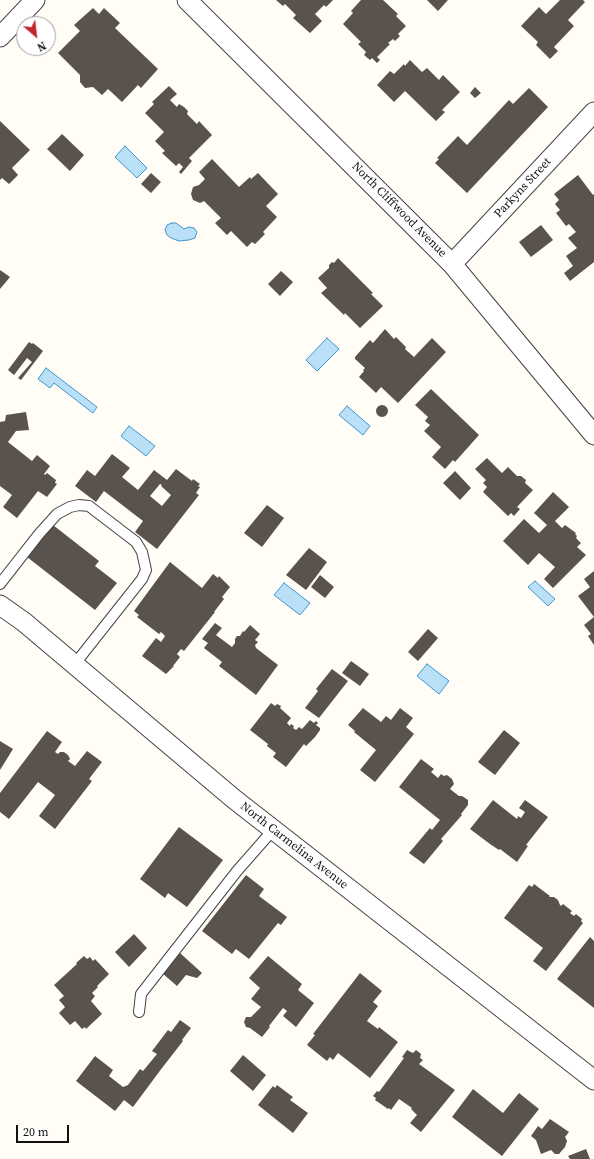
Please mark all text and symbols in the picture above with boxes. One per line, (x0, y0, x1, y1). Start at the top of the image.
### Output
north arrow (16, 16, 56, 56)
text: N (34, 38, 48, 55)
street label: Parkyns Street (491, 155, 555, 221)
street label: North Cliffwood Avenue (349, 160, 449, 260)
street label: North Carmelina Avenue (237, 799, 351, 893)
scale bar (18, 1117, 71, 1143)
text: 20 m (23, 1124, 49, 1140)

